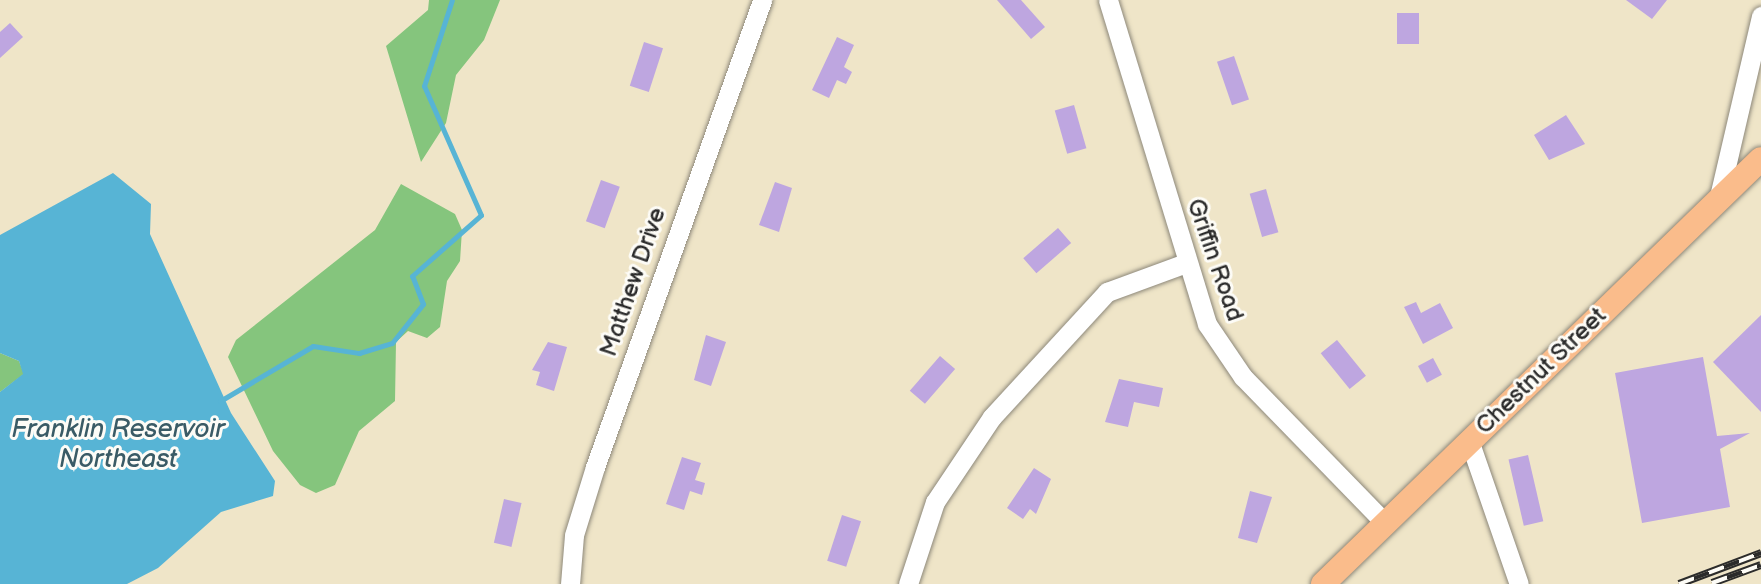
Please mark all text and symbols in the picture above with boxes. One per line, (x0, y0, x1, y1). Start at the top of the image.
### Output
street label: Griffin Road (1181, 195, 1249, 325)
street label: Matthew Drive (594, 204, 672, 360)
street label: Chestnut Street (1470, 301, 1612, 441)
water label: Franklin Reservoir Northeast (11, 414, 225, 476)

